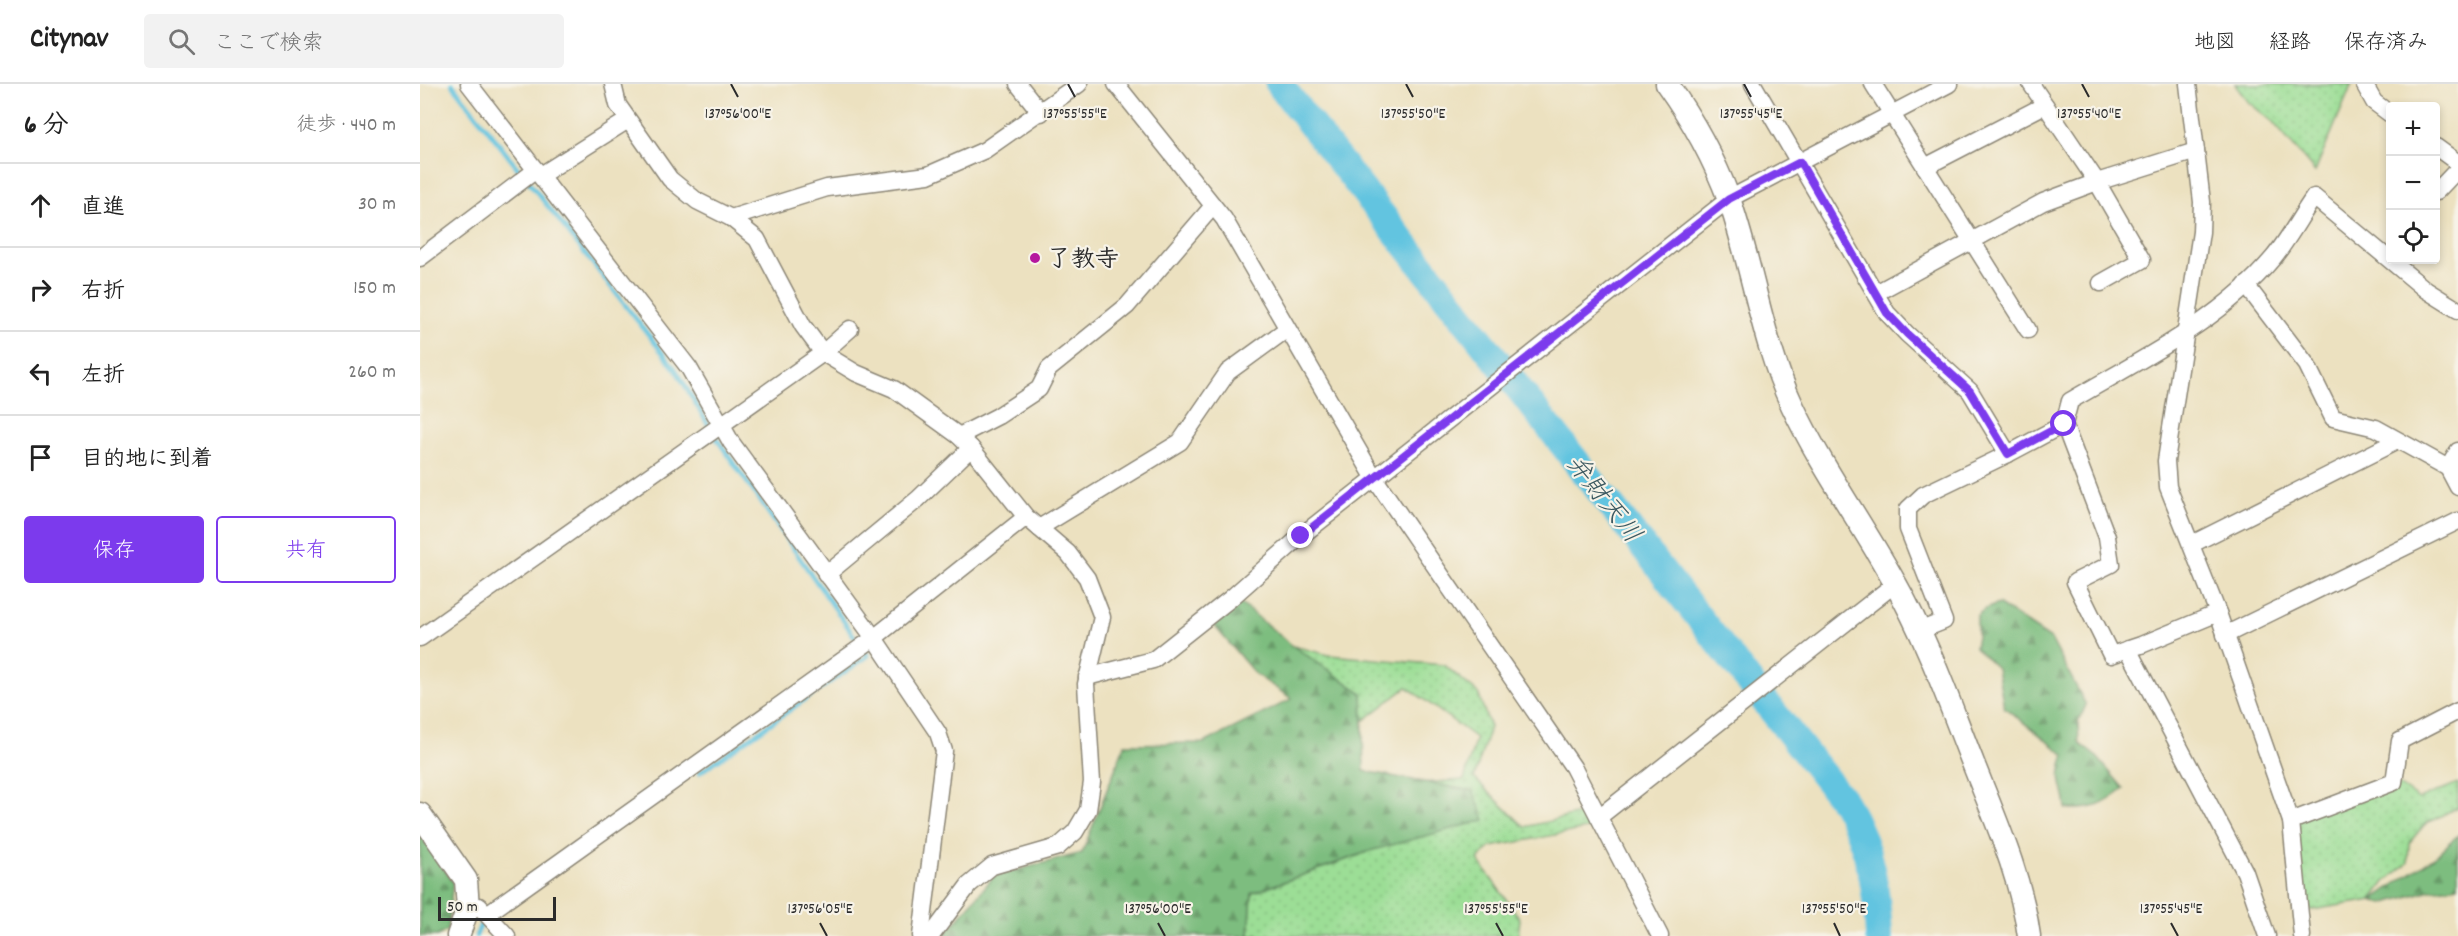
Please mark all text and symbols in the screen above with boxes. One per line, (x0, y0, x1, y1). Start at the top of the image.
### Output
search box (144, 14, 564, 68)
text: Citynav (30, 21, 108, 61)
icon: search (165, 25, 198, 58)
text: ここで検索 (213, 29, 323, 60)
text: 地図 (2194, 29, 2236, 59)
text: 経路 (2269, 29, 2311, 59)
text: 保存済み (2344, 29, 2428, 59)
map controls (2386, 102, 2440, 264)
button: + (2386, 102, 2440, 156)
text: 137°56'00"E (705, 104, 771, 126)
text: 137°55'55"E (1043, 104, 1107, 126)
text: 137°55'50"E (1381, 104, 1445, 126)
text: 137°55'45"E (1720, 104, 1783, 126)
text: 137°55'40"E (2057, 104, 2121, 126)
text: 6 分 (24, 108, 69, 145)
text: 徒歩 · 440 m (296, 112, 396, 140)
button: − (2386, 156, 2440, 210)
icon: ahead (24, 189, 57, 222)
text: 30 m (358, 191, 396, 219)
text: 直進 (81, 193, 125, 224)
button: locate (2386, 210, 2440, 264)
place label: 了教寺 (1047, 244, 1119, 278)
marker: 了教寺 (1028, 251, 1042, 265)
icon: right (24, 273, 57, 306)
text: 150 m (353, 275, 396, 303)
text: 右折 (81, 277, 125, 308)
icon: left (24, 357, 57, 390)
text: 260 m (348, 359, 396, 387)
text: 左折 (81, 361, 125, 392)
route start (2050, 410, 2076, 436)
icon: arrive (24, 441, 57, 474)
text: 目的地に到着 (81, 445, 213, 476)
water label: 弁財天川 (1556, 448, 1649, 553)
button: 保存 (24, 516, 204, 583)
button: 共有 (216, 516, 396, 583)
route end (1287, 522, 1313, 548)
scale bar (438, 894, 556, 922)
text: 50 m (447, 896, 478, 919)
text: 137°56'05"E (787, 899, 853, 921)
text: 137°56'00"E (1125, 899, 1191, 921)
text: 137°55'55"E (1464, 899, 1528, 921)
text: 137°55'50"E (1802, 899, 1866, 921)
text: 137°55'45"E (2140, 899, 2203, 921)

